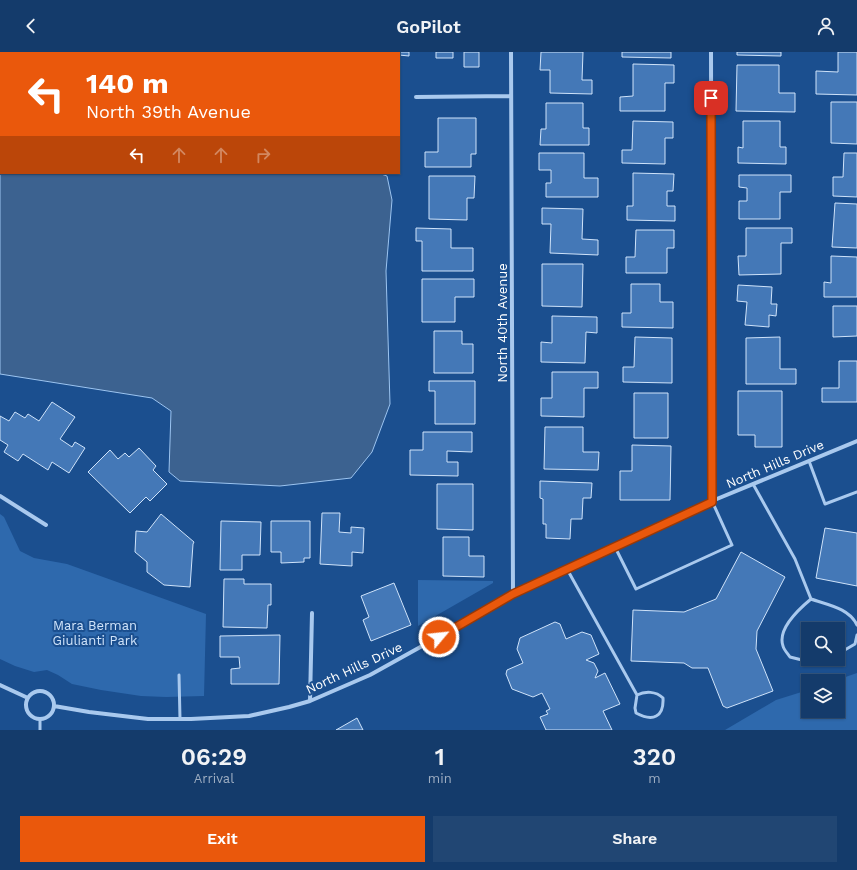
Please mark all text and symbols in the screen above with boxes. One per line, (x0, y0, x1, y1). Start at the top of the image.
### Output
icon: back (20, 15, 42, 37)
icon: person (815, 15, 837, 37)
text: GoPilot (396, 16, 461, 37)
text: 140 m (86, 67, 169, 100)
icon: left (20, 68, 72, 120)
pin (694, 81, 728, 115)
icon: arrive (700, 87, 722, 109)
text: North 39th Avenue (86, 101, 251, 122)
icon: left (126, 144, 148, 166)
icon: ahead (168, 144, 190, 166)
icon: ahead (210, 144, 232, 166)
icon: right (252, 144, 274, 166)
street label: North 40th Avenue (495, 263, 510, 383)
street label: North Hills Drive (724, 437, 826, 491)
position arrow (418, 616, 460, 658)
park label: Mara Berman Giulianti Park (53, 618, 138, 648)
map controls (801, 622, 845, 718)
button: search (801, 622, 845, 666)
street label: North Hills Drive (303, 639, 405, 697)
button: layers (801, 674, 845, 718)
text: 06:29 (181, 743, 247, 771)
text: 1 (435, 743, 445, 771)
text: 320 (633, 743, 676, 771)
text: Arrival (194, 771, 234, 786)
text: min (428, 771, 452, 786)
text: m (648, 771, 661, 786)
button: Exit (20, 816, 425, 862)
button: Share (433, 816, 837, 862)

